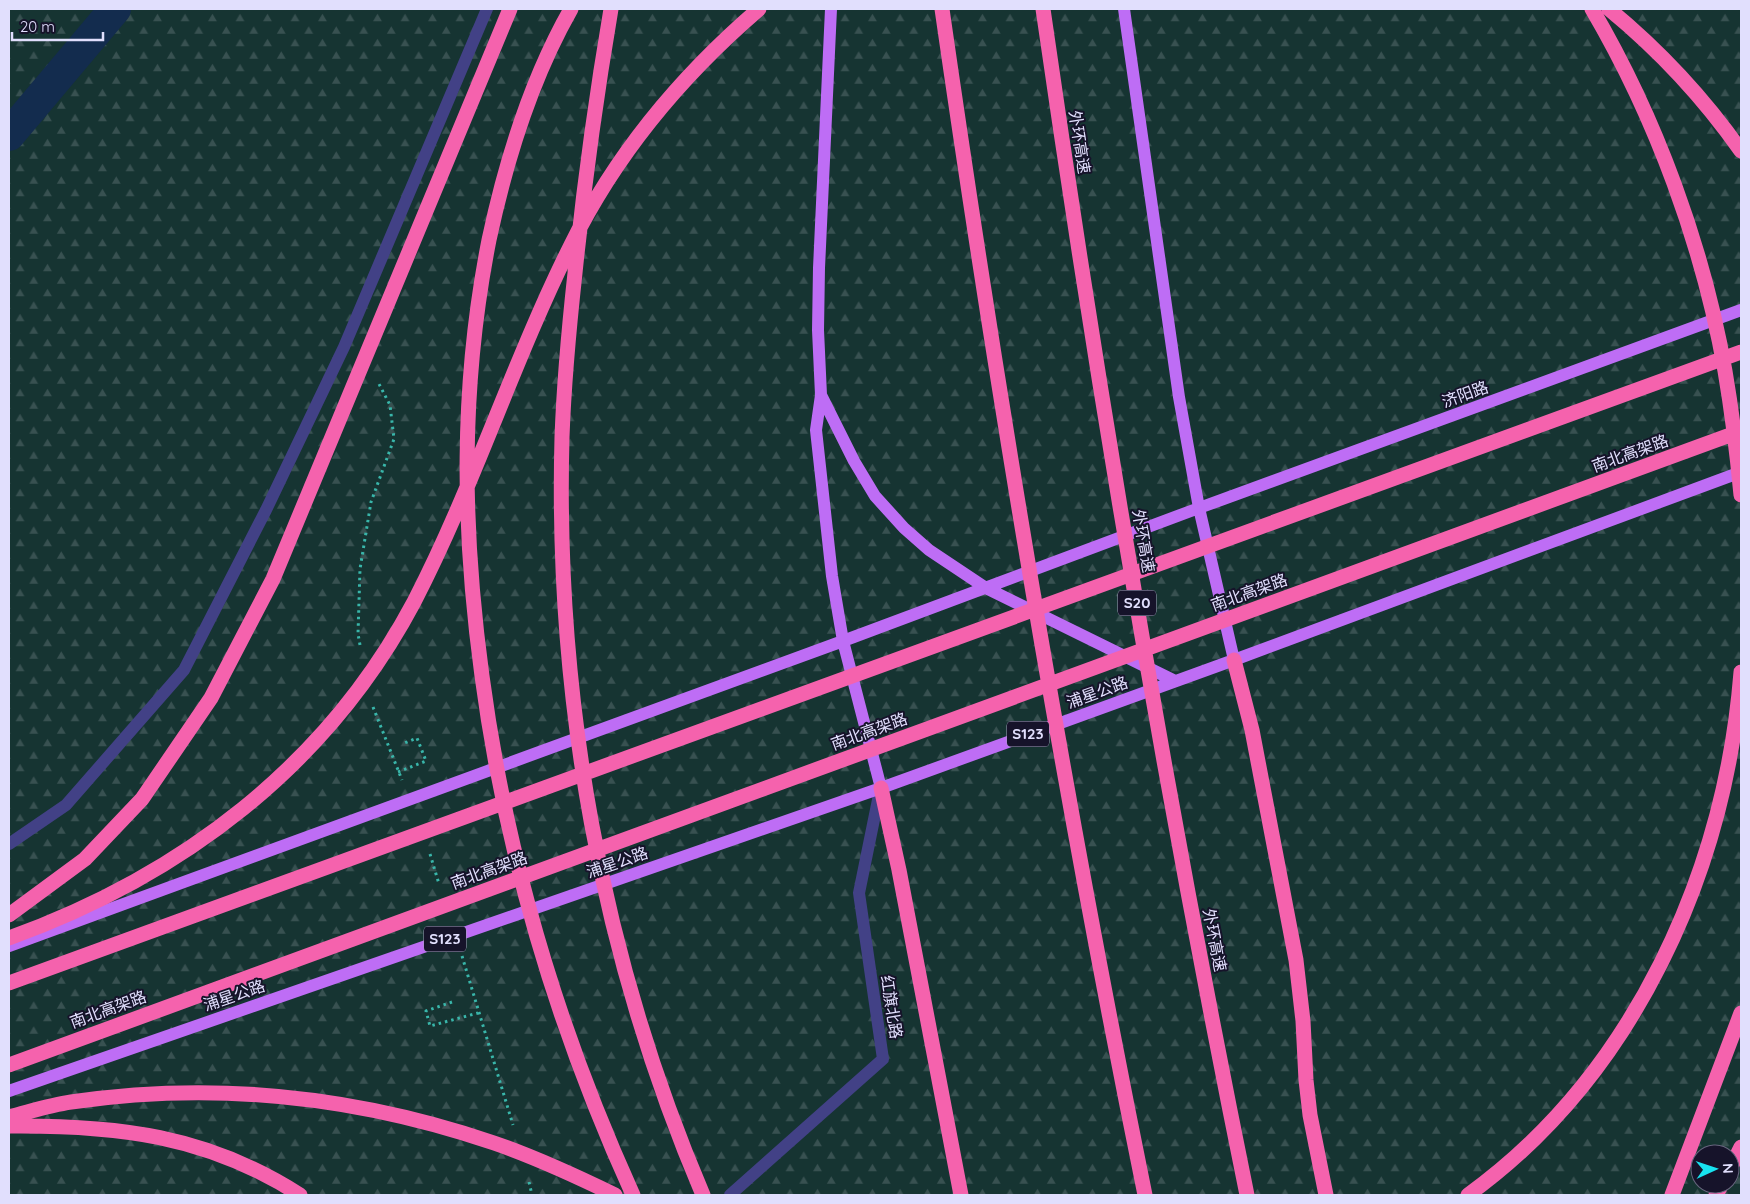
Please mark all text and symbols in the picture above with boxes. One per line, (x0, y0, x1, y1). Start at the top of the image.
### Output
scale bar (12, 10, 104, 42)
text: 20 m (20, 17, 55, 36)
street label: 外环高速 (1065, 109, 1095, 175)
street label: 济阳路 (1439, 376, 1491, 412)
street label: 南北高架路 (1589, 430, 1671, 476)
street label: 外环高速 (1129, 508, 1159, 574)
street label: 南北高架路 (1208, 569, 1290, 615)
road number: S20 (1118, 590, 1156, 616)
street label: 浦星公路 (1064, 672, 1130, 712)
street label: 南北高架路 (828, 708, 910, 754)
road number: S123 (1007, 722, 1049, 746)
street label: 浦星公路 (583, 842, 651, 882)
street label: 南北高架路 (448, 847, 530, 893)
street label: 外环高速 (1199, 907, 1231, 973)
road number: S123 (424, 926, 466, 952)
street label: 红旗北路 (877, 974, 907, 1040)
street label: 浦星公路 (200, 975, 268, 1015)
street label: 南北高架路 (67, 986, 149, 1032)
north arrow (1690, 1144, 1740, 1194)
text: N (1719, 1163, 1737, 1174)

